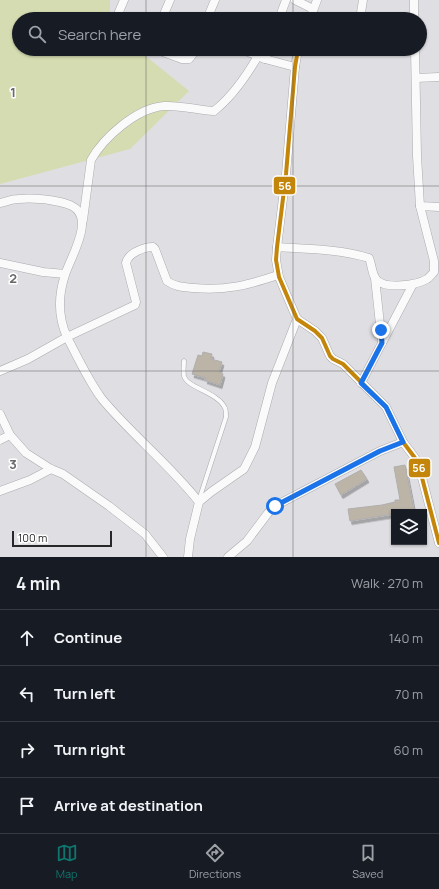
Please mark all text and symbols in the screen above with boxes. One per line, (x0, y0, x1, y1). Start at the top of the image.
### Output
search box (12, 12, 427, 56)
icon: search (26, 23, 48, 45)
text: Search here (58, 24, 141, 45)
text: 1 (10, 83, 16, 101)
line badge: 56 (273, 176, 296, 195)
text: 56 (278, 178, 292, 193)
text: 2 (9, 269, 17, 287)
route end (372, 321, 390, 339)
text: 3 (9, 455, 17, 473)
line badge: 56 (408, 458, 431, 478)
text: 56 (412, 460, 426, 475)
route start (266, 497, 284, 515)
map controls (391, 509, 427, 545)
button: layers (391, 509, 427, 545)
scale bar (12, 529, 112, 548)
text: 100 m (18, 530, 47, 545)
text: 4 min (16, 572, 60, 595)
text: Walk · 270 m (351, 574, 423, 592)
icon: ahead (16, 627, 38, 649)
text: Continue (54, 627, 122, 648)
text: 140 m (389, 629, 423, 647)
icon: left (16, 683, 38, 705)
text: Turn left (54, 683, 116, 704)
text: 70 m (395, 685, 423, 703)
icon: right (16, 739, 38, 761)
text: Turn right (54, 739, 125, 760)
text: 60 m (393, 741, 423, 759)
icon: arrive (16, 795, 38, 817)
text: Arrive at destination (54, 795, 203, 816)
tab: Map (56, 842, 78, 881)
tab: Directions (189, 842, 241, 881)
tab: Saved (352, 842, 383, 881)

